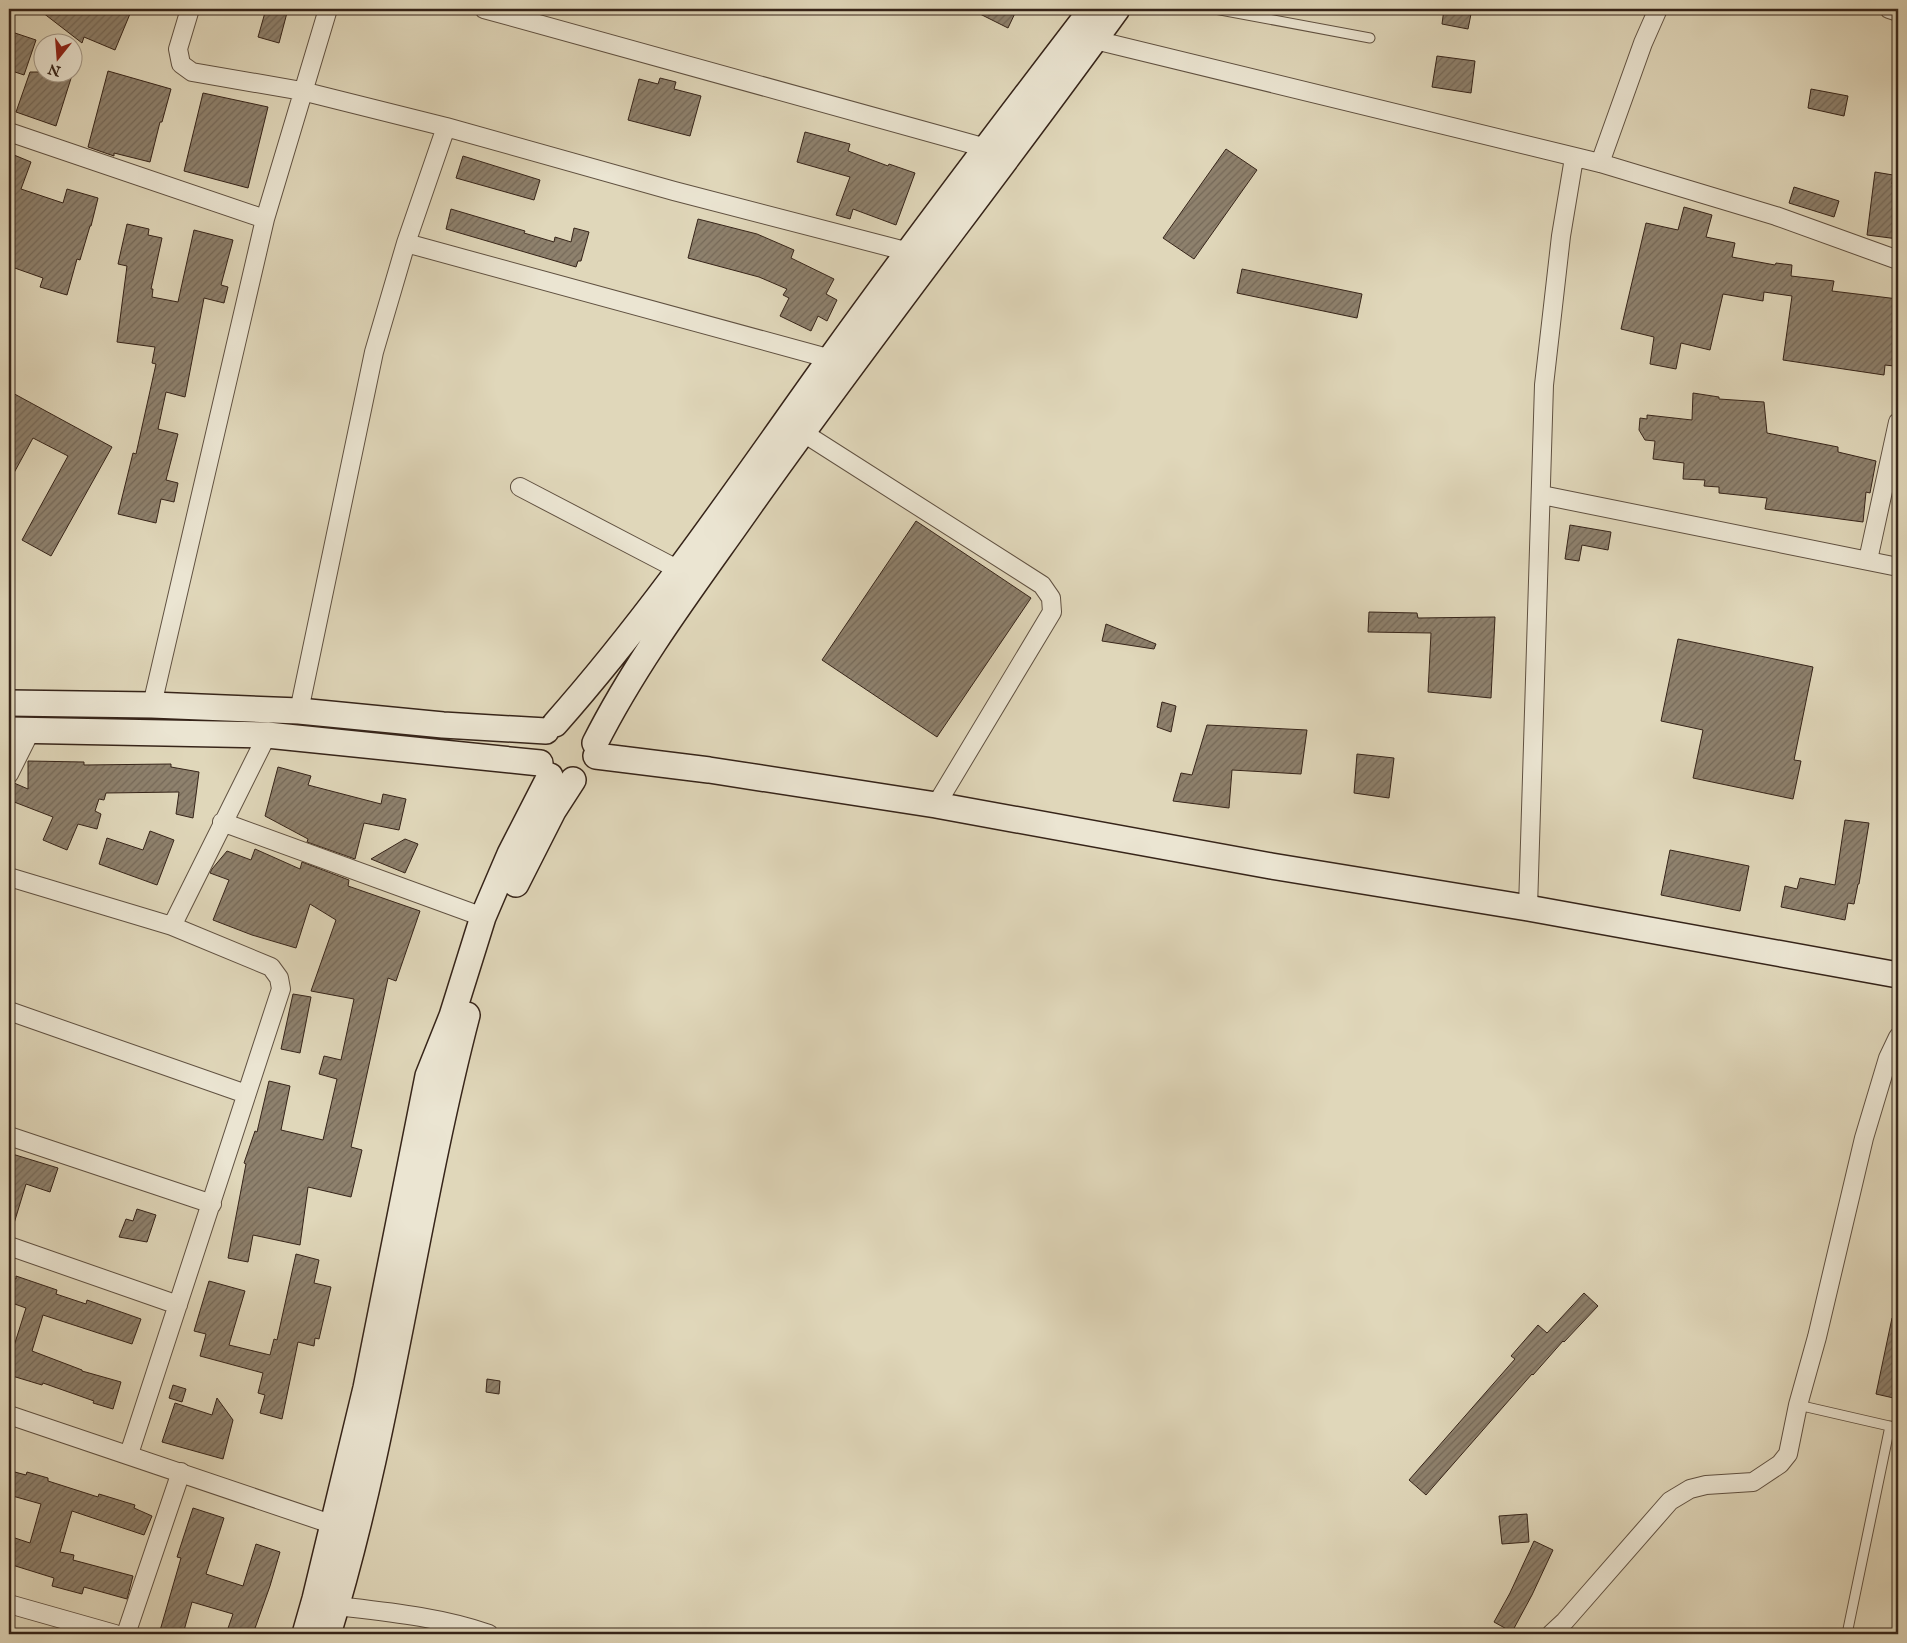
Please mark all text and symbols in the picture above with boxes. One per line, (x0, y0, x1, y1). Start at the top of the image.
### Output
north arrow (32, 32, 82, 82)
text: N (46, 59, 64, 80)

